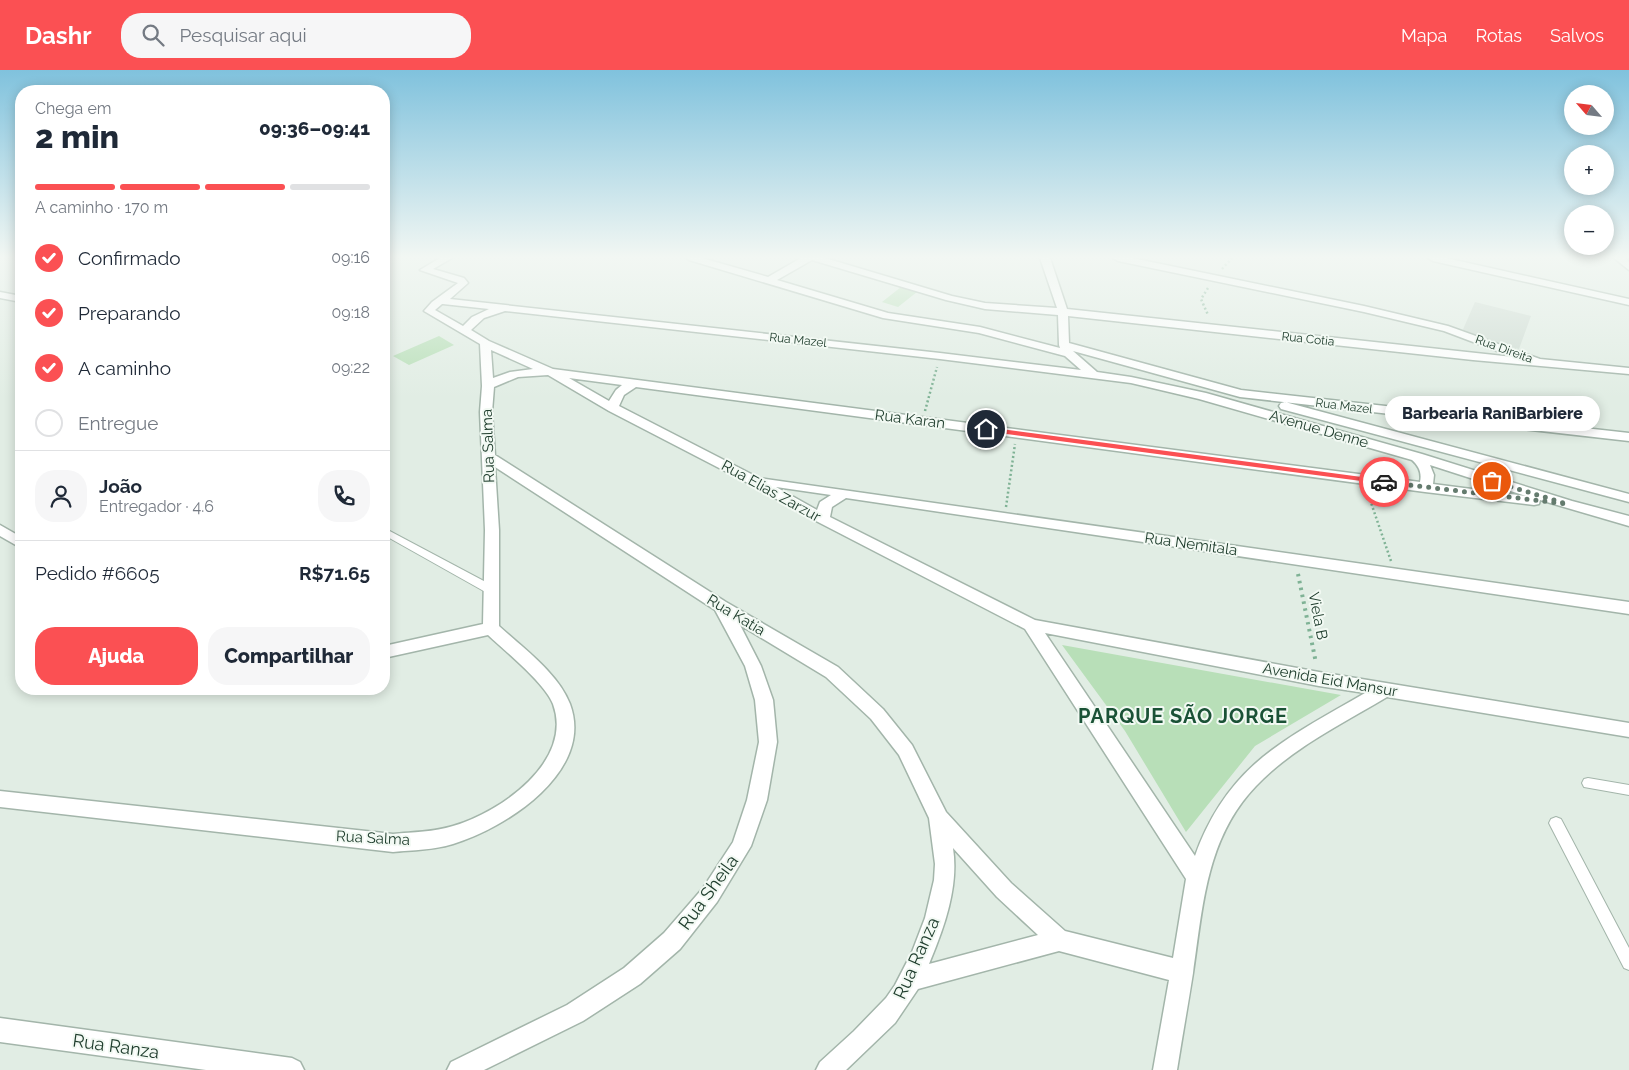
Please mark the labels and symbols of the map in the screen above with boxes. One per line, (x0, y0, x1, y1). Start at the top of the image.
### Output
north arrow (1564, 85, 1614, 135)
street label: Rua Cotia (1281, 329, 1335, 349)
street label: Rua Mazel (769, 330, 828, 350)
street label: Rua Direita (1473, 332, 1535, 366)
street label: Rua Mazel (1315, 396, 1374, 417)
callout: Barbearia RaniBarbiere (1384, 396, 1600, 431)
street label: Rua Karan (874, 406, 946, 432)
street label: Avenue Denne (1267, 406, 1371, 452)
pin (965, 408, 1007, 450)
street label: Rua Salma (478, 409, 498, 483)
street label: Rua Elias Zarzur (718, 456, 824, 526)
courier (1359, 457, 1409, 507)
pin (1471, 460, 1513, 502)
street label: Rua Nemitala (1144, 529, 1238, 559)
street label: Rua Katia (704, 591, 768, 639)
street label: Viela B (1305, 591, 1331, 641)
street label: Avenida Eid Mansur (1261, 659, 1399, 701)
district label: PARQUE SÃO JORGE (1078, 704, 1288, 728)
street label: Rua Salma (336, 827, 410, 849)
street label: Rua Sheila (674, 851, 742, 933)
street label: Rua Ranza (889, 914, 943, 1002)
street label: Rua Ranza (71, 1030, 161, 1062)

